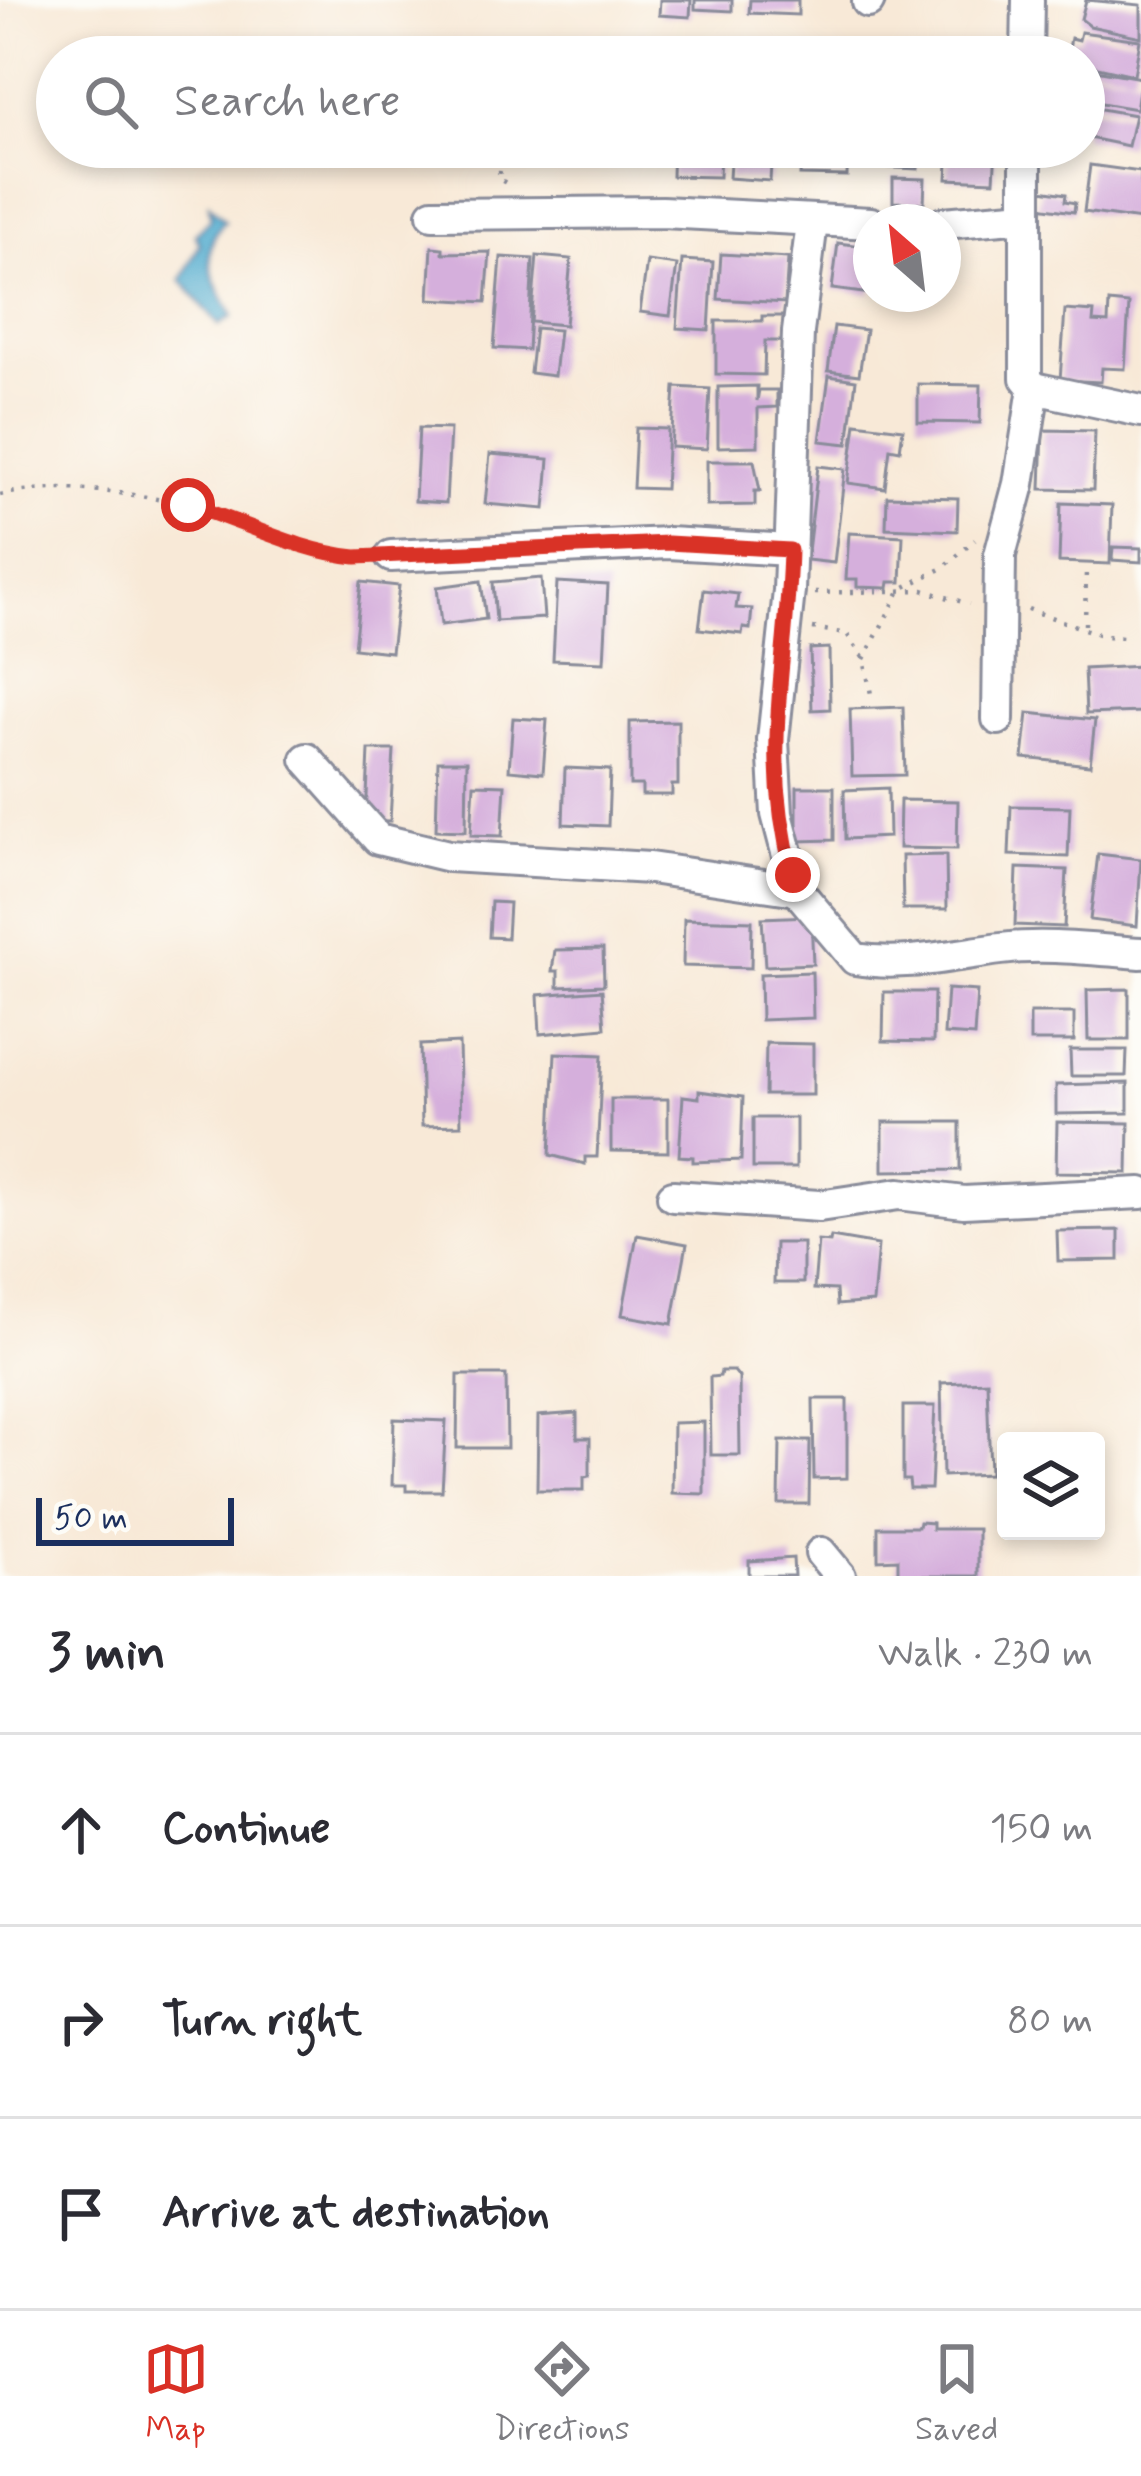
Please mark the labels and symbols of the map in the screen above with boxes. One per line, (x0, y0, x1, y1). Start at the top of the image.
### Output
north arrow (853, 204, 961, 312)
route start (161, 478, 215, 532)
route end (766, 848, 820, 902)
scale bar (36, 1492, 234, 1545)

